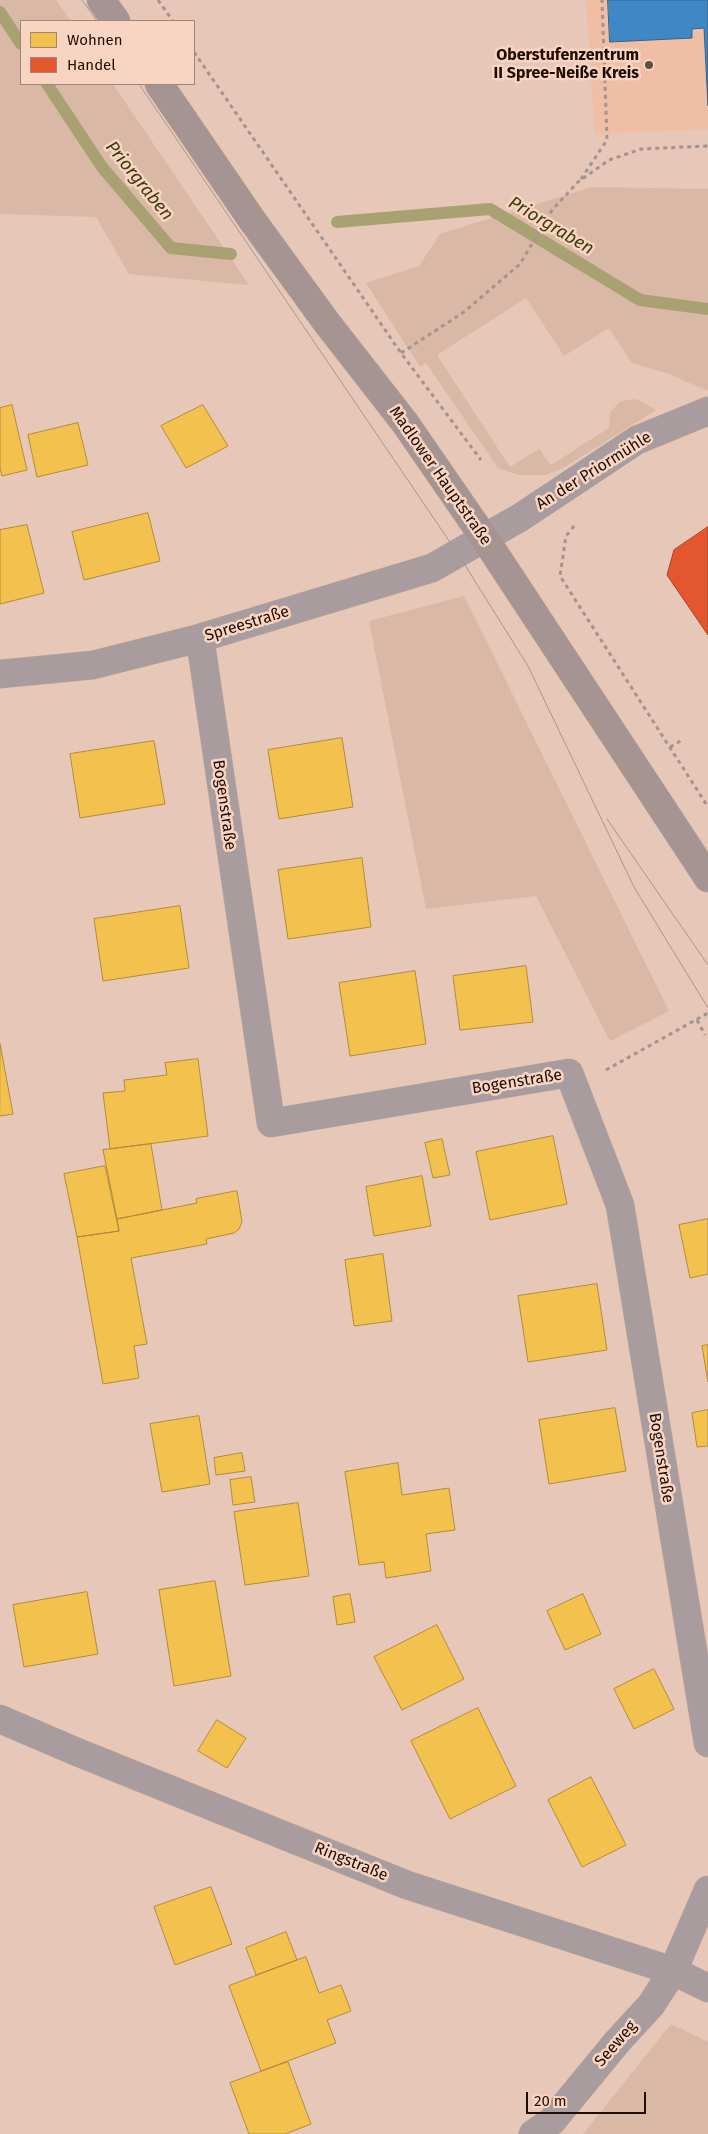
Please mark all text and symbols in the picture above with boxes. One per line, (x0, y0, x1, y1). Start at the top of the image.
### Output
legend (20, 20, 195, 85)
text: Wohnen (67, 31, 123, 49)
place label: Oberstufenzentrum II Spree-Neiße Kreis (494, 46, 639, 84)
text: Handel (67, 56, 116, 74)
marker: Oberstufenzentrum II Spree-Neiße Kreis (643, 59, 655, 71)
water label: Priorgraben (100, 137, 178, 225)
water label: Priorgraben (504, 192, 598, 260)
street label: Madlower Hauptstraße (385, 403, 495, 549)
street label: An der Priormühle (533, 428, 655, 514)
street label: Spreestraße (203, 602, 291, 646)
street label: Bogenstraße (208, 759, 240, 851)
street label: Bogenstraße (471, 1065, 563, 1099)
street label: Bogenstraße (644, 1412, 678, 1504)
street label: Ringstraße (311, 1839, 391, 1885)
street label: Seeweg (591, 2017, 641, 2071)
scale bar (528, 2082, 648, 2114)
text: 20 m (534, 2092, 567, 2110)

